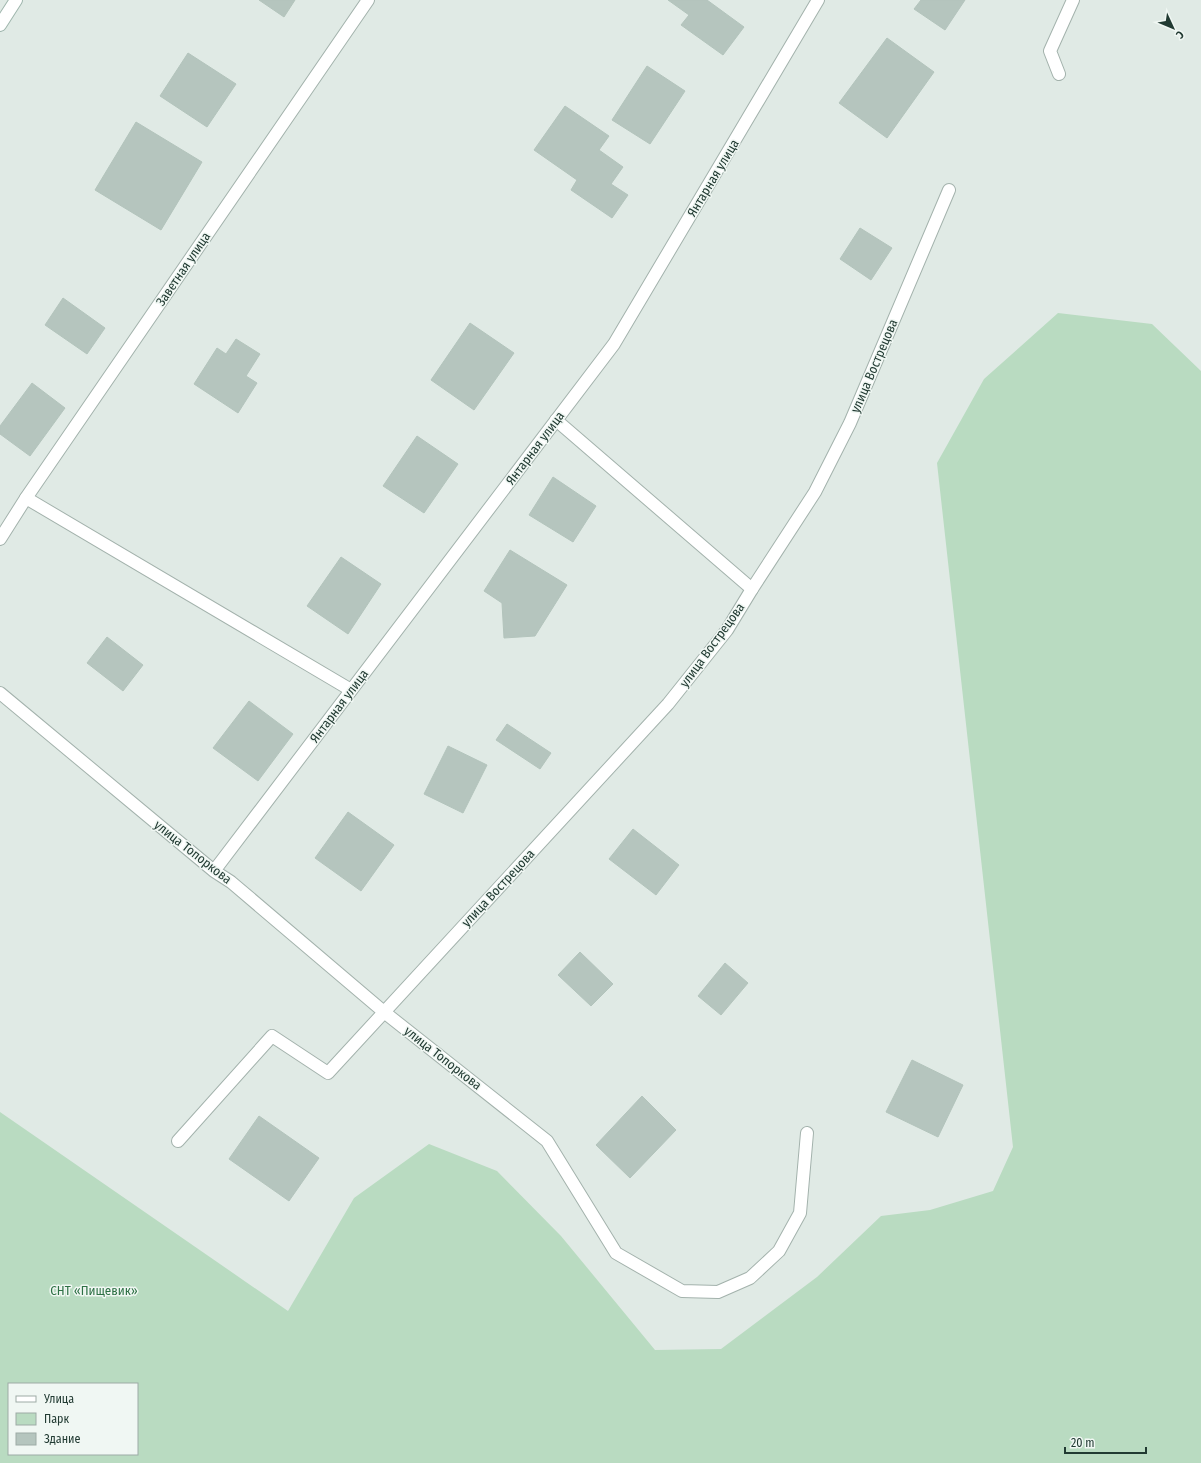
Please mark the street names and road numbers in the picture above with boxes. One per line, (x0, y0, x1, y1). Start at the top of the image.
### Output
street label: Янтарная улица (684, 137, 742, 219)
street label: Заветная улица (153, 229, 213, 309)
street label: улица Вострецова (848, 317, 900, 415)
street label: Янтарная улица (503, 409, 567, 487)
street label: улица Вострецова (677, 600, 747, 690)
street label: Янтарная улица (307, 667, 371, 745)
street label: улица Топоркова (151, 817, 235, 887)
street label: улица Вострецова (458, 846, 538, 930)
street label: улица Топоркова (401, 1023, 485, 1093)

